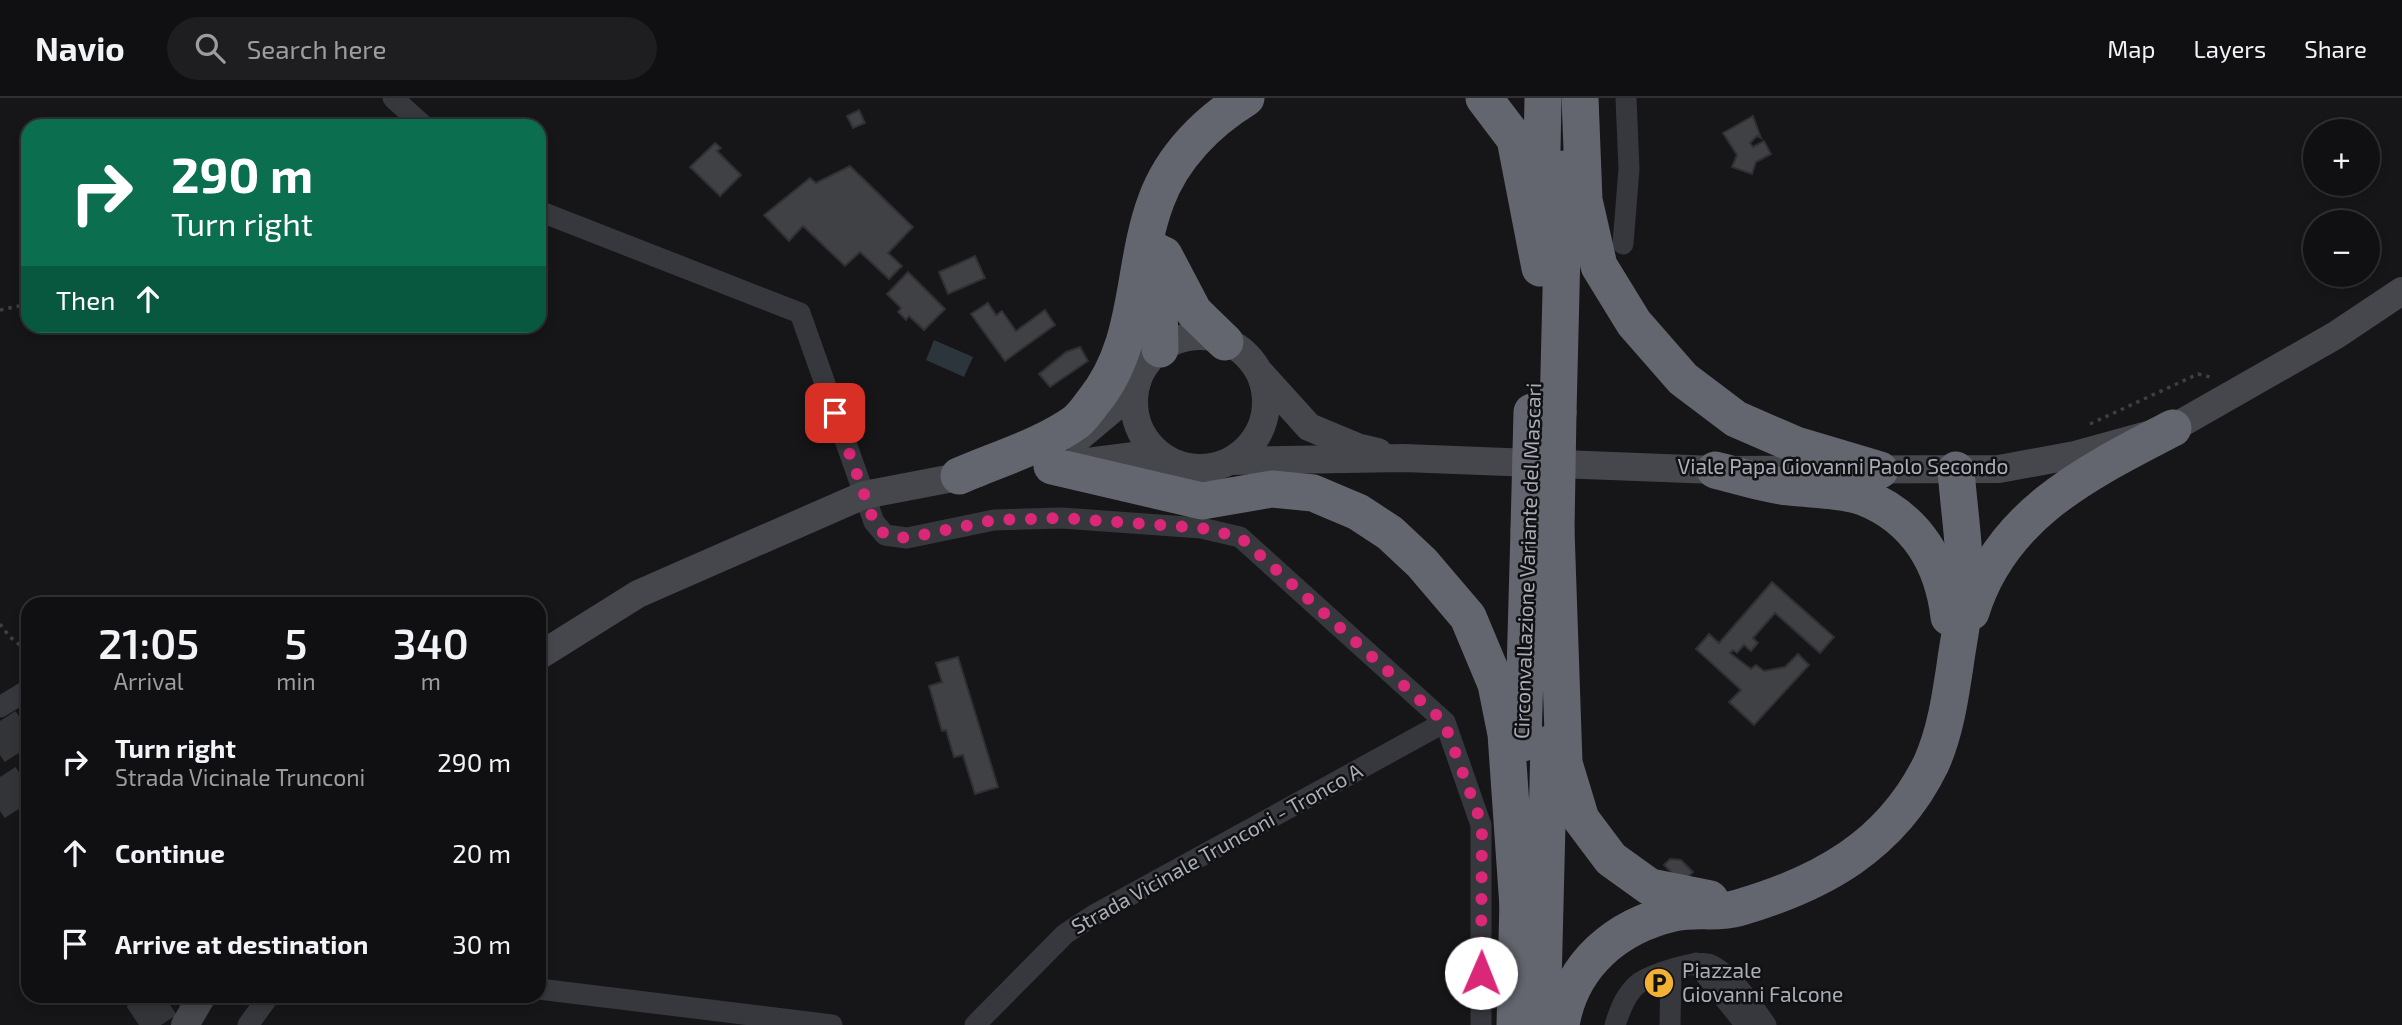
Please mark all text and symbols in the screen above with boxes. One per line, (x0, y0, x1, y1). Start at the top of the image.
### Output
search box (167, 17, 657, 80)
text: Navio (35, 28, 125, 68)
icon: search (191, 29, 229, 67)
text: Search here (247, 33, 386, 64)
text: Map (2107, 34, 2155, 63)
text: Layers (2193, 34, 2266, 63)
text: Share (2304, 34, 2367, 63)
map controls (2303, 119, 2380, 287)
button: + (2303, 119, 2380, 196)
text: 290 m (171, 144, 313, 203)
icon: right (56, 147, 147, 238)
text: Turn right (171, 204, 313, 242)
button: − (2303, 210, 2380, 287)
icon: ahead (129, 280, 167, 318)
text: Then (56, 284, 115, 315)
street label: Circonvallazione Variante del Mascari (1508, 382, 1545, 739)
pin (805, 383, 865, 443)
icon: arrive (816, 394, 854, 432)
street label: Viale Papa Giovanni Paolo Secondo (1678, 453, 2008, 478)
text: 21:05 (98, 617, 199, 667)
text: 5 (285, 617, 307, 667)
text: 340 (393, 617, 469, 667)
text: Arrival (114, 667, 184, 695)
text: min (276, 667, 316, 695)
text: m (421, 667, 441, 695)
text: Turn right (115, 732, 236, 763)
icon: right (56, 743, 94, 781)
text: 290 m (437, 746, 511, 777)
street label: Strada Vicinale Trunconi - Tronco A (1066, 757, 1366, 938)
text: Strada Vicinale Trunconi (115, 763, 365, 791)
icon: ahead (56, 834, 94, 872)
text: Continue (115, 837, 225, 868)
text: 20 m (452, 837, 511, 868)
icon: arrive (56, 925, 94, 963)
text: Arrive at destination (115, 928, 368, 959)
text: 30 m (452, 928, 511, 959)
position arrow (1444, 936, 1518, 1010)
place label: Piazzale Giovanni Falcone (1682, 957, 1843, 1006)
parking icon: Piazzale Giovanni Falcone (1642, 966, 1676, 1000)

